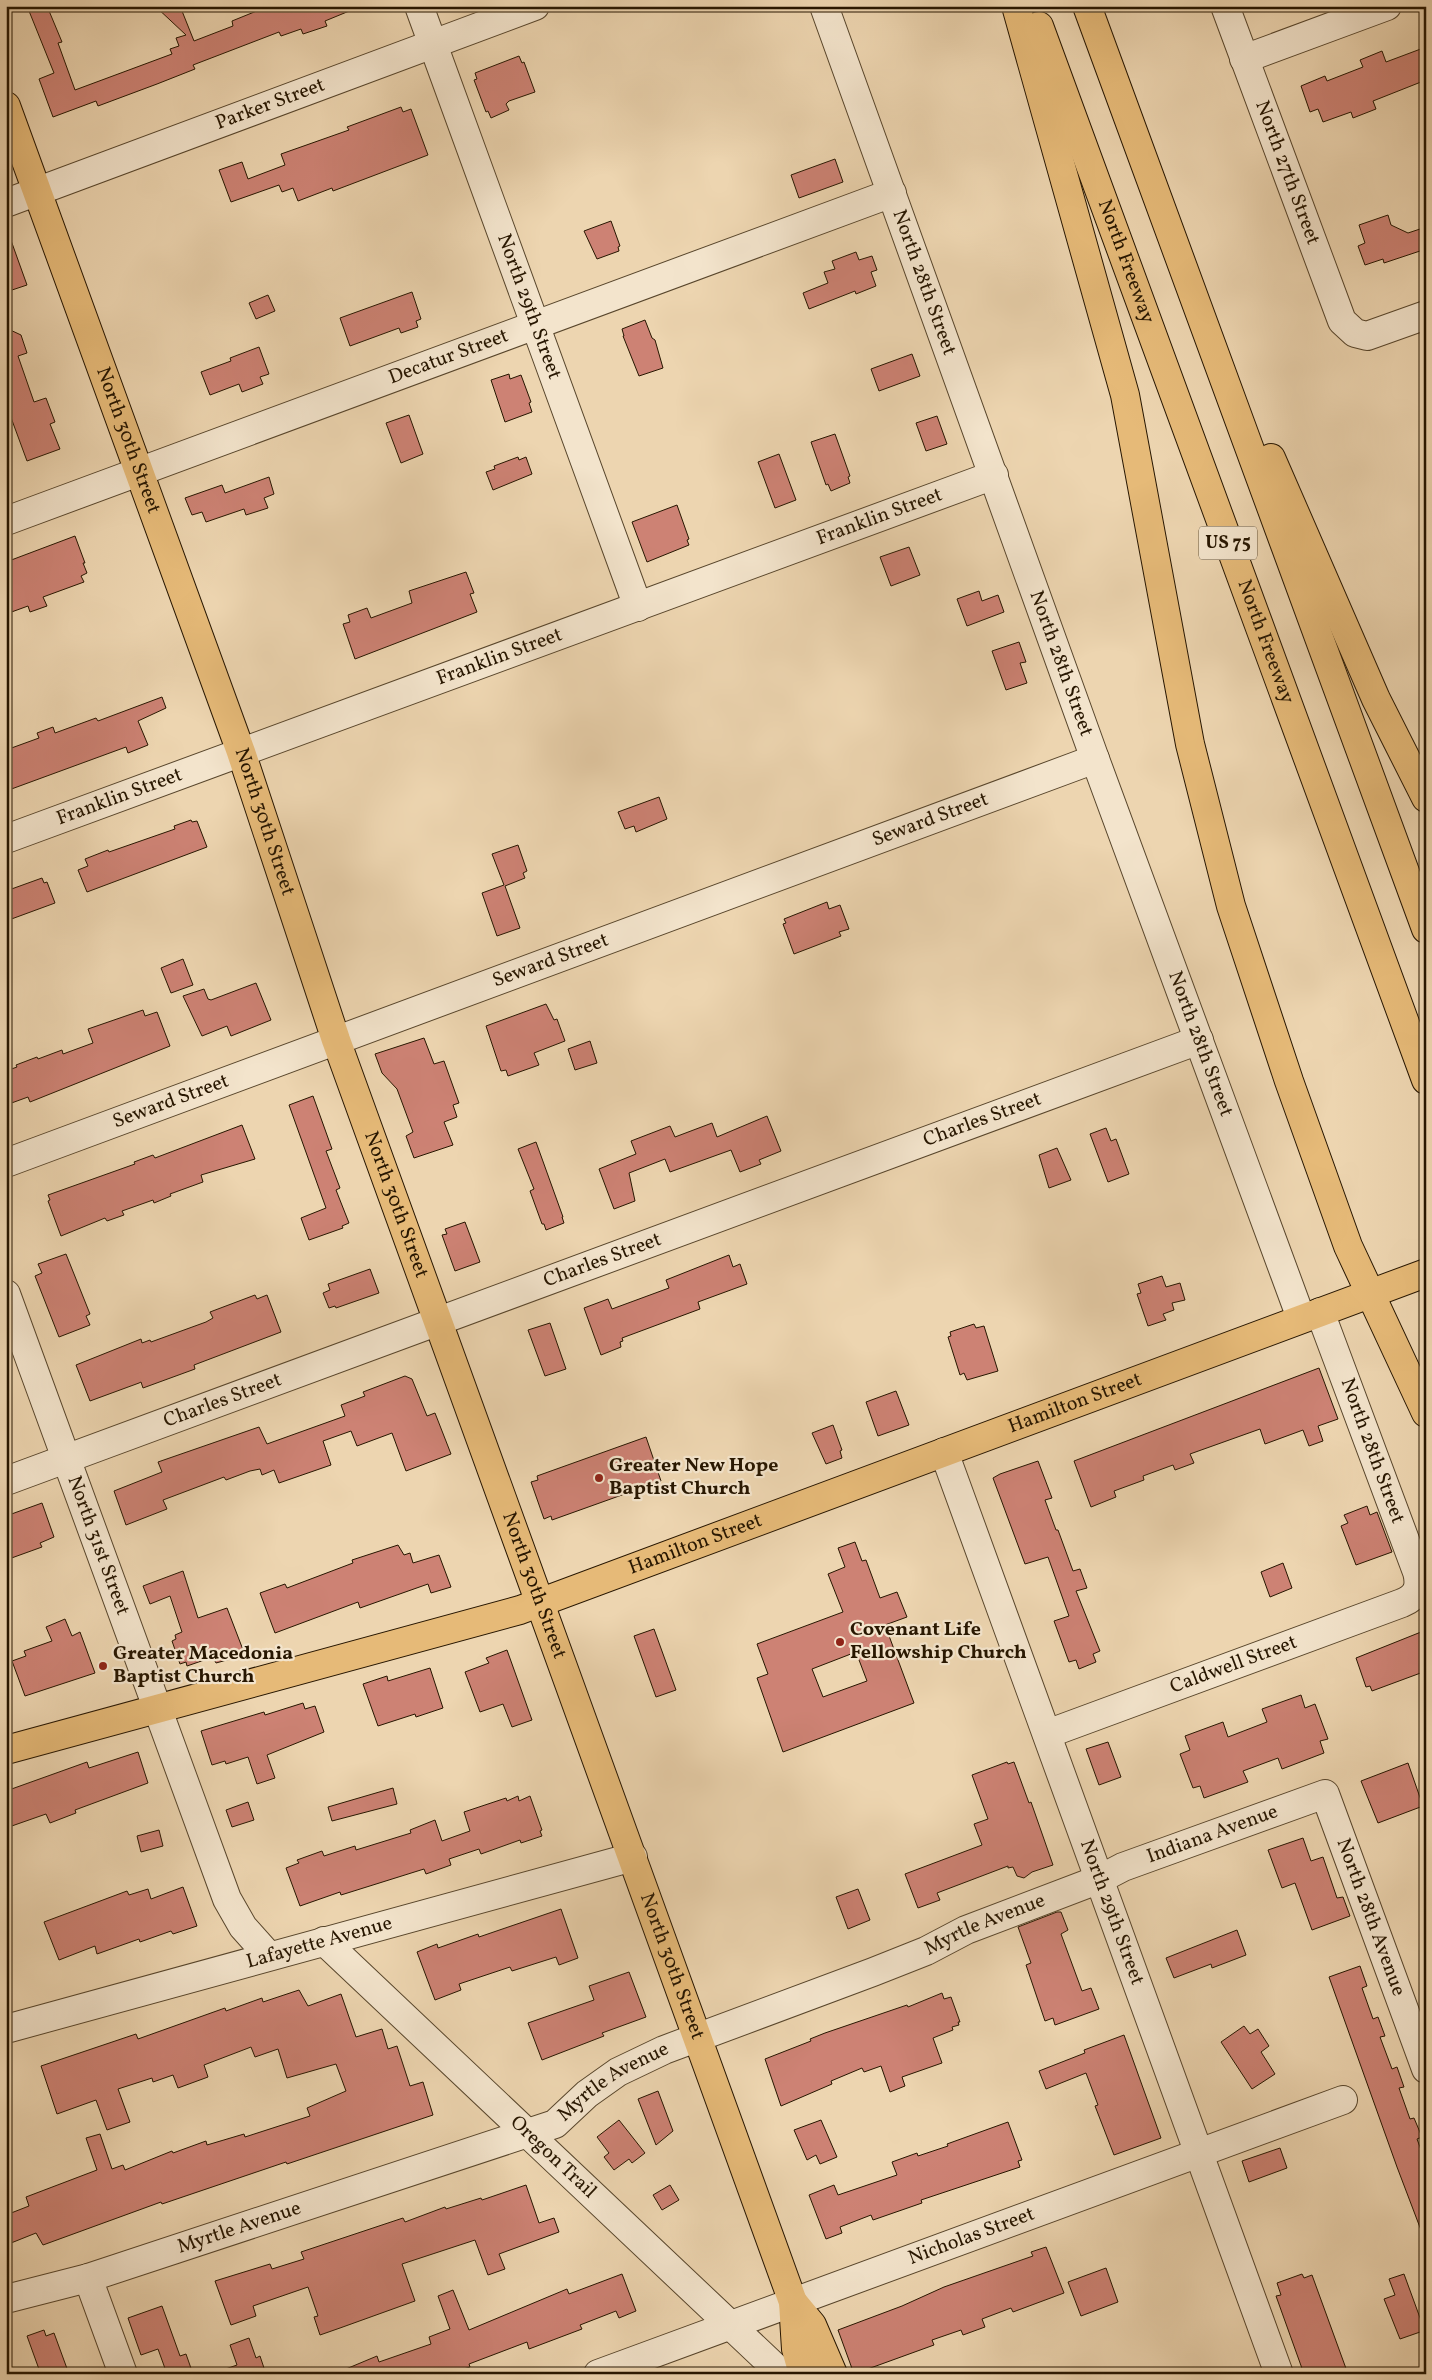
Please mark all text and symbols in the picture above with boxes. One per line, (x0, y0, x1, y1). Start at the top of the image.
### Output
street label: Parker Street (212, 71, 329, 138)
street label: North 27th Street (1247, 97, 1327, 249)
street label: North Freeway (1090, 196, 1161, 328)
street label: North 28th Street (884, 206, 963, 359)
street label: North 29th Street (489, 230, 568, 383)
street label: Decatur Street (385, 322, 513, 392)
street label: North 30th Street (88, 363, 167, 518)
street label: Franklin Street (813, 481, 946, 553)
road number: US 75 (1199, 526, 1257, 560)
street label: North Freeway (1230, 576, 1301, 708)
street label: North 28th Street (1022, 587, 1100, 741)
street label: Franklin Street (433, 621, 566, 693)
street label: North 30th Street (227, 744, 301, 899)
street label: Franklin Street (53, 761, 186, 833)
street label: Seward Street (868, 786, 992, 854)
street label: Seward Street (489, 927, 613, 995)
street label: North 28th Street (1160, 967, 1240, 1121)
street label: Seward Street (109, 1067, 233, 1136)
street label: Charles Street (919, 1085, 1045, 1155)
street label: North 30th Street (356, 1128, 435, 1282)
street label: Charles Street (540, 1226, 665, 1295)
street label: Charles Street (160, 1366, 286, 1436)
street label: Hamilton Street (1004, 1366, 1146, 1441)
street label: North 28th Street (1333, 1374, 1411, 1528)
place label: Greater New Hope Baptist Church (609, 1452, 778, 1503)
street label: North 31st Street (60, 1472, 136, 1620)
marker: Greater New Hope Baptist Church (593, 1472, 605, 1484)
street label: Hamilton Street (625, 1507, 766, 1582)
street label: North 30th Street (494, 1508, 573, 1663)
place label: Covenant Life Fellowship Church (850, 1616, 1027, 1667)
street label: Caldwell Street (1166, 1629, 1301, 1701)
marker: Covenant Life Fellowship Church (834, 1636, 846, 1648)
place label: Greater Macedonia Baptist Church (113, 1640, 293, 1691)
marker: Greater Macedonia Baptist Church (97, 1660, 109, 1672)
street label: Indiana Avenue (1143, 1798, 1282, 1871)
street label: North 28th Avenue (1329, 1835, 1412, 2000)
street label: North 29th Street (1072, 1836, 1151, 1989)
street label: Myrtle Avenue (920, 1887, 1049, 1963)
street label: North 30th Street (632, 1889, 711, 2044)
street label: Lafayette Avenue (243, 1910, 396, 1976)
street label: Myrtle Avenue (551, 2036, 674, 2129)
street label: Oregon Trail (503, 2109, 602, 2205)
street label: Myrtle Avenue (174, 2195, 305, 2262)
street label: Nicholas Street (904, 2201, 1039, 2273)

